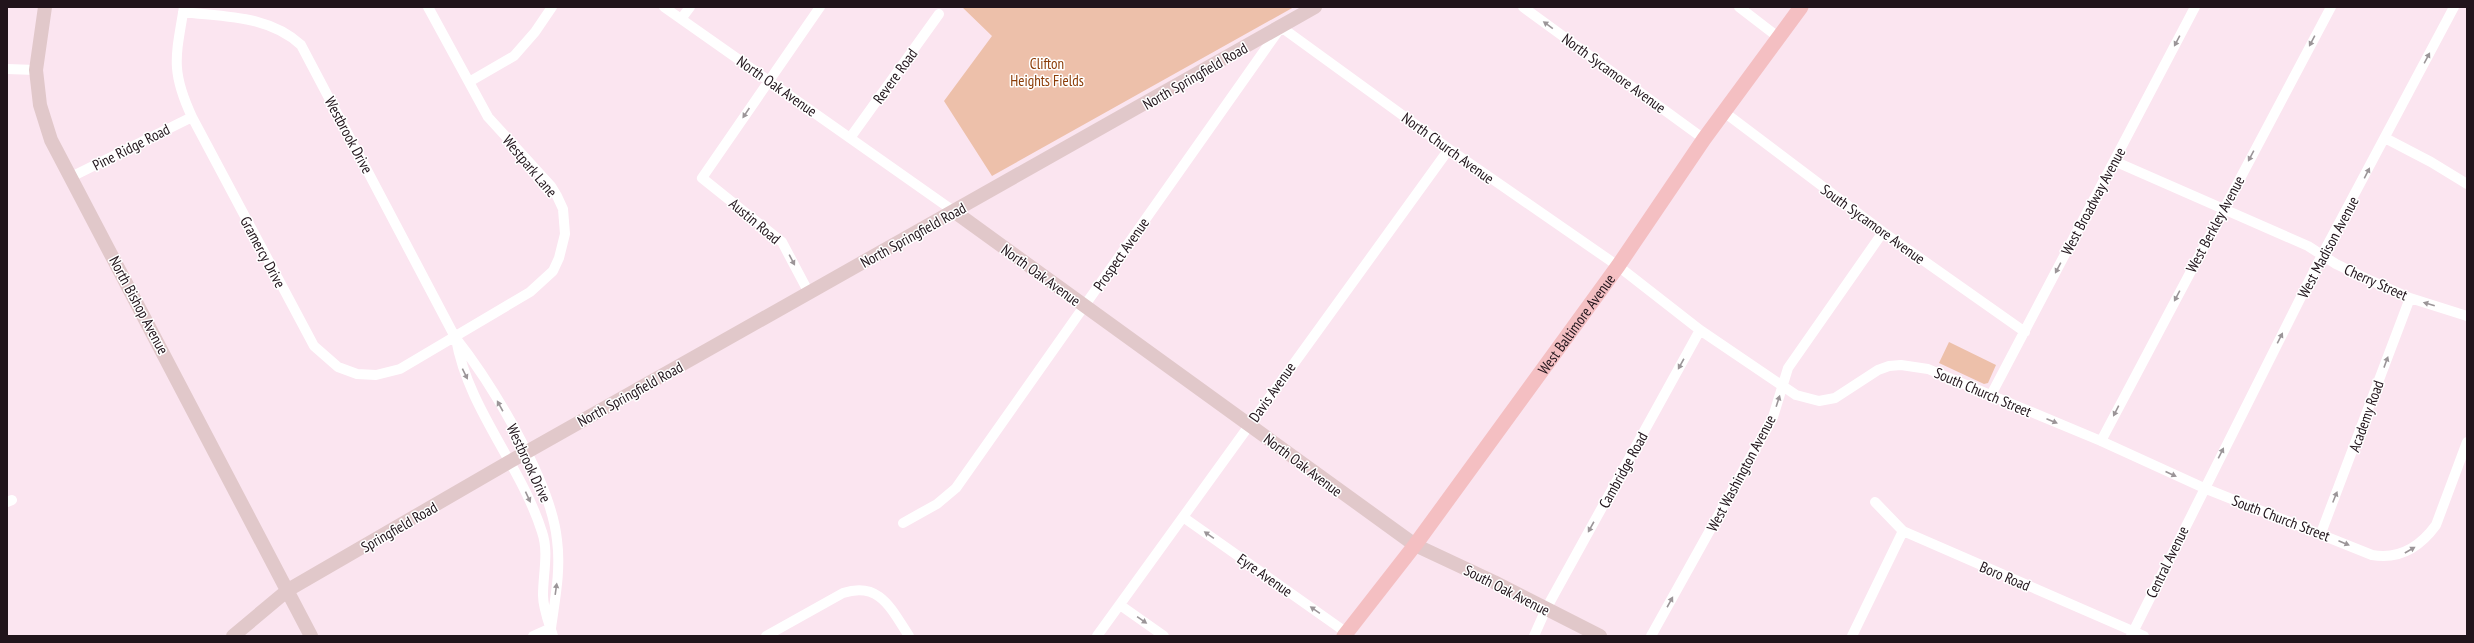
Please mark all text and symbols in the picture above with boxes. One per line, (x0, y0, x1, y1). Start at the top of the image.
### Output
one-way arrow (1543, 21, 1554, 29)
street label: North Sycamore Avenue (1558, 29, 1670, 117)
one-way arrow (2174, 36, 2181, 47)
one-way arrow (2309, 36, 2316, 47)
street label: North Springfield Road (1139, 38, 1251, 114)
street label: Revere Road (869, 45, 921, 107)
street label: North Oak Avenue (733, 51, 821, 121)
one-way arrow (2424, 52, 2430, 64)
park label: Clifton Heights Fields (1010, 54, 1084, 90)
street label: Westbrook Drive (321, 93, 377, 177)
one-way arrow (742, 108, 750, 118)
street label: North Church Avenue (1398, 108, 1498, 188)
street label: Pine Ridge Road (89, 119, 173, 175)
street label: Westpark Lane (499, 131, 561, 201)
street label: West Broadway Avenue (2057, 144, 2129, 258)
one-way arrow (2248, 150, 2255, 162)
one-way arrow (2364, 167, 2370, 179)
street label: West Berkley Avenue (2182, 172, 2248, 276)
street label: South Sycamore Avenue (1817, 180, 1929, 268)
street label: West Madison Avenue (2293, 193, 2363, 301)
street label: Austin Road (725, 194, 785, 248)
street label: North Springfield Road (857, 198, 969, 272)
street label: Gramercy Drive (236, 213, 290, 291)
street label: Prospect Avenue (1089, 214, 1153, 294)
street label: North Oak Avenue (998, 240, 1084, 310)
street label: North Bishop Avenue (105, 253, 173, 357)
one-way arrow (788, 255, 795, 266)
street label: Cherry Street (2341, 260, 2411, 304)
one-way arrow (2055, 262, 2061, 274)
street label: West Baltimore Avenue (1533, 270, 1619, 378)
one-way arrow (2174, 290, 2181, 302)
one-way arrow (2423, 300, 2436, 306)
one-way arrow (2277, 332, 2283, 343)
one-way arrow (2383, 356, 2389, 368)
street label: North Springfield Road (574, 357, 686, 431)
street label: Davis Avenue (1245, 358, 1299, 426)
one-way arrow (1678, 358, 1684, 370)
street label: South Church Street (1932, 363, 2034, 421)
one-way arrow (462, 368, 468, 380)
street label: Academy Road (2344, 378, 2388, 454)
one-way arrow (1775, 395, 1781, 407)
one-way arrow (497, 401, 504, 412)
one-way arrow (2113, 405, 2120, 416)
street label: West Washington Avenue (1702, 411, 1780, 535)
one-way arrow (2047, 418, 2058, 424)
street label: Westbrook Drive (503, 421, 555, 505)
street label: North Oak Avenue (1260, 429, 1346, 501)
street label: Cambridge Road (1594, 429, 1652, 511)
one-way arrow (2218, 448, 2224, 459)
one-way arrow (2166, 471, 2178, 477)
one-way arrow (525, 491, 531, 502)
street label: South Church Street (2229, 491, 2333, 545)
one-way arrow (2333, 491, 2339, 503)
street label: Springfield Road (357, 498, 441, 556)
one-way arrow (1588, 521, 1595, 533)
street label: Central Avenue (2141, 523, 2193, 601)
one-way arrow (1204, 531, 1214, 539)
one-way arrow (2338, 540, 2349, 546)
one-way arrow (2404, 546, 2416, 553)
street label: Eyre Avenue (1234, 549, 1296, 601)
street label: Boro Road (1977, 557, 2033, 595)
street label: South Oak Avenue (1461, 560, 1553, 620)
one-way arrow (553, 583, 559, 595)
one-way arrow (1667, 596, 1673, 608)
one-way arrow (1310, 606, 1320, 614)
one-way arrow (1137, 616, 1148, 624)

